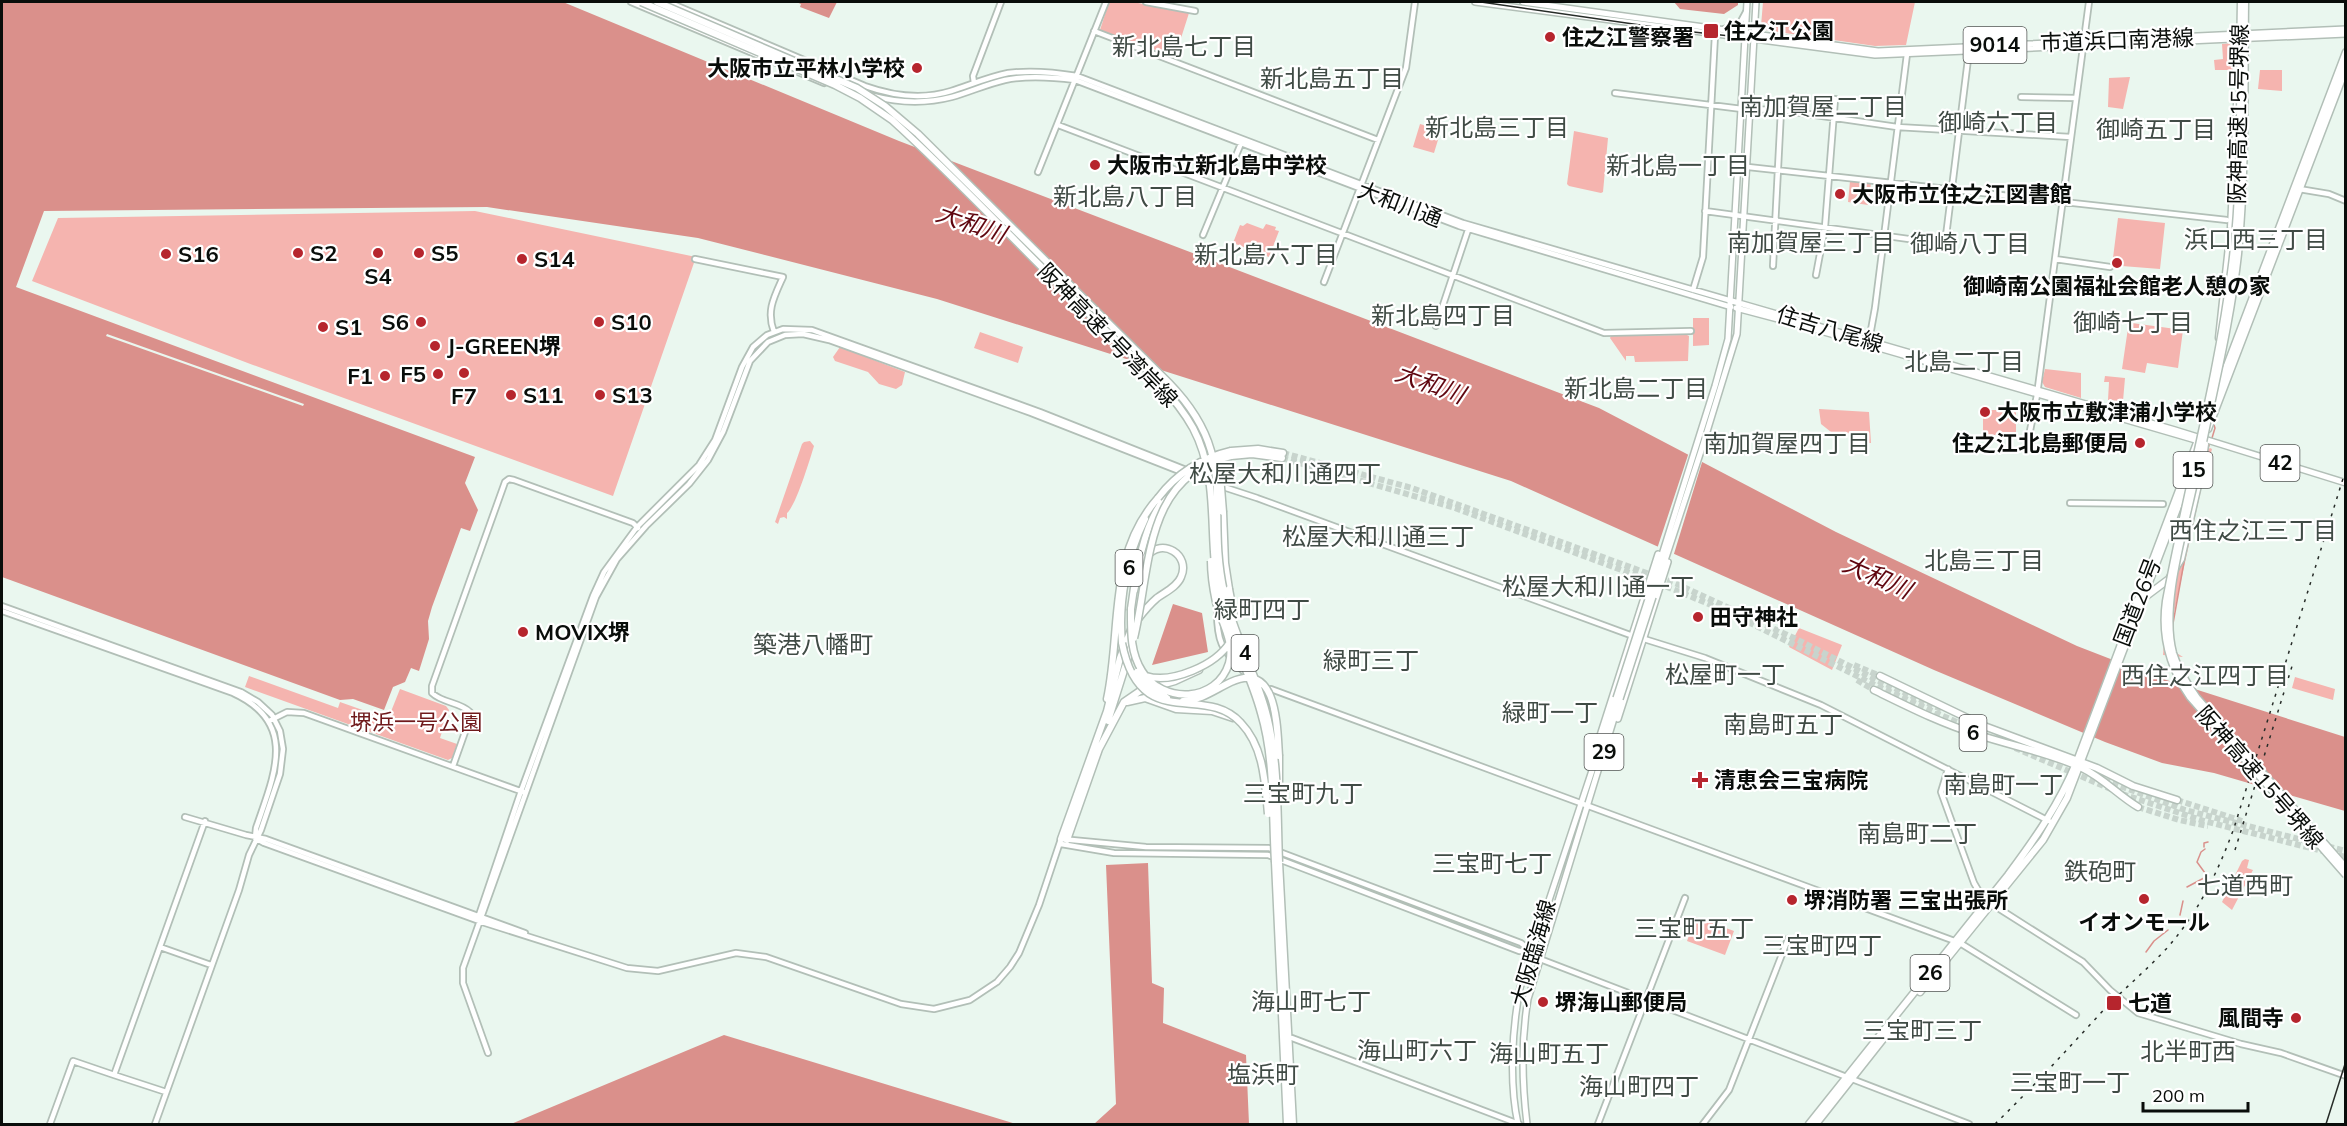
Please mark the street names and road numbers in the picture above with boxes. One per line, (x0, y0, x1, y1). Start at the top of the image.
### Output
street label: 市道浜口南港線 (2040, 23, 2194, 57)
street label: 阪神高速15号堺線 (2222, 24, 2254, 204)
road number: 9014 (1964, 27, 2026, 63)
street label: 大和川通 (1354, 175, 1446, 233)
street label: 阪神高速4号湾岸線 (1032, 257, 1184, 413)
street label: 住吉八尾線 (1773, 300, 1887, 358)
road number: 42 (2260, 445, 2300, 481)
road number: 15 (2174, 452, 2212, 488)
road number: 6 (1116, 550, 1142, 586)
street label: 国道26号 (2107, 554, 2167, 650)
road number: 4 (1232, 635, 1258, 671)
street label: 阪神高速15号堺線 (2190, 700, 2330, 854)
road number: 6 (1960, 715, 1986, 751)
road number: 29 (1584, 734, 1624, 770)
street label: 大阪臨海線 (1504, 896, 1562, 1010)
road number: 26 (1910, 955, 1950, 991)

